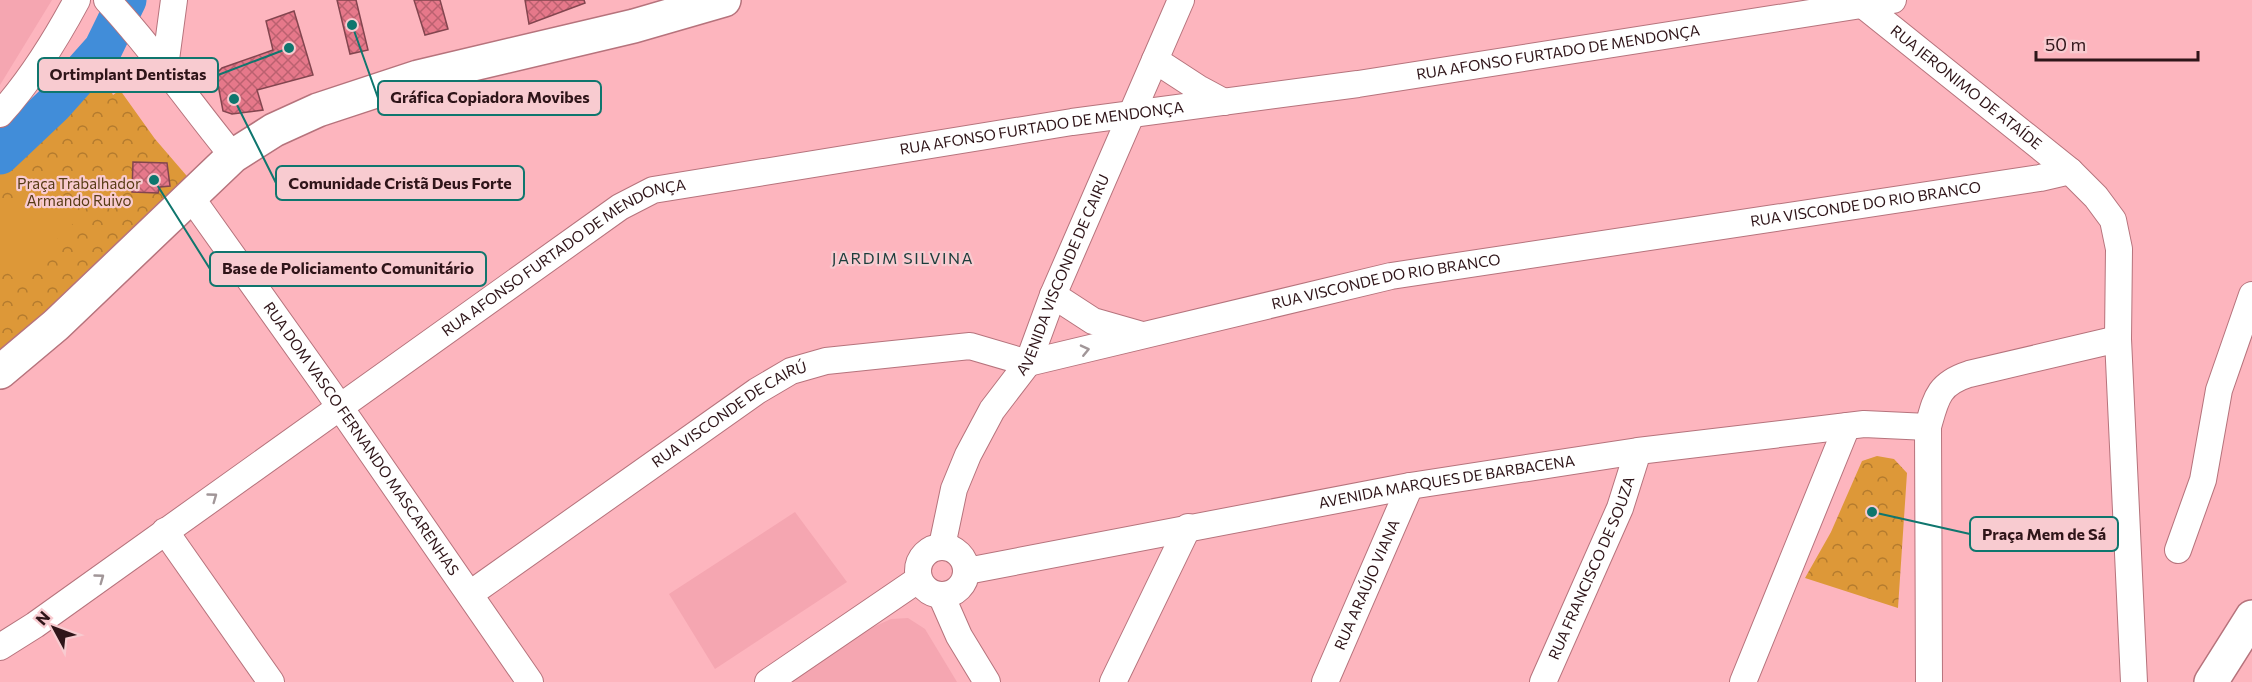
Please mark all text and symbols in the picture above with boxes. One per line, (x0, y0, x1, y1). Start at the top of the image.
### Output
street label: RUA AFONSO FURTADO DE MENDONÇA (1415, 20, 1701, 83)
street label: RUA JERONIMO DE ATAÍDE (1887, 21, 2046, 153)
scale bar (2036, 24, 2198, 62)
text: 50 m (2045, 33, 2086, 55)
callout: Ortimplant Dentistas (38, 58, 218, 92)
text: Ortimplant Dentistas (50, 64, 206, 83)
callout: Gráfica Copiadora Movibes (378, 81, 601, 115)
text: Gráfica Copiadora Movibes (390, 87, 590, 106)
street label: RUA AFONSO FURTADO DE MENDONÇA (898, 97, 1185, 158)
callout: Comunidade Cristã Deus Forte (276, 166, 524, 200)
street label: AVENIDA VISCONDE DE CAIRU (1012, 171, 1112, 378)
text: Comunidade Cristã Deus Forte (288, 173, 512, 192)
park label: Praça Trabalhador Armando Ruivo (17, 174, 141, 209)
street label: RUA AFONSO FURTADO DE MENDONÇA (438, 175, 687, 340)
street label: RUA VISCONDE DO RIO BRANCO (1749, 177, 1982, 230)
district label: JARDIM SILVINA (832, 248, 974, 267)
street label: RUA VISCONDE DO RIO BRANCO (1270, 250, 1502, 312)
callout: Base de Policiamento Comunitário (210, 252, 486, 286)
text: Base de Policiamento Comunitário (222, 258, 474, 277)
street label: RUA DOM VASCO FERNANDO MASCARENHAS (260, 298, 464, 579)
one-way arrow (1079, 345, 1089, 358)
street label: RUA VISCONDE DE CAIRÚ (648, 356, 809, 471)
street label: AVENIDA MARQUES DE BARBACENA (1317, 451, 1576, 511)
street label: RUA FRANCISCO DE SOUZA (1544, 474, 1637, 662)
one-way arrow (206, 493, 217, 504)
street label: RUA ARAÚJO VIANA (1330, 516, 1403, 653)
callout: Praça Mem de Sá (1970, 517, 2118, 551)
text: Praça Mem de Sá (1982, 524, 2106, 543)
one-way arrow (94, 575, 105, 586)
north arrow (24, 598, 84, 658)
text: N (31, 607, 53, 629)

